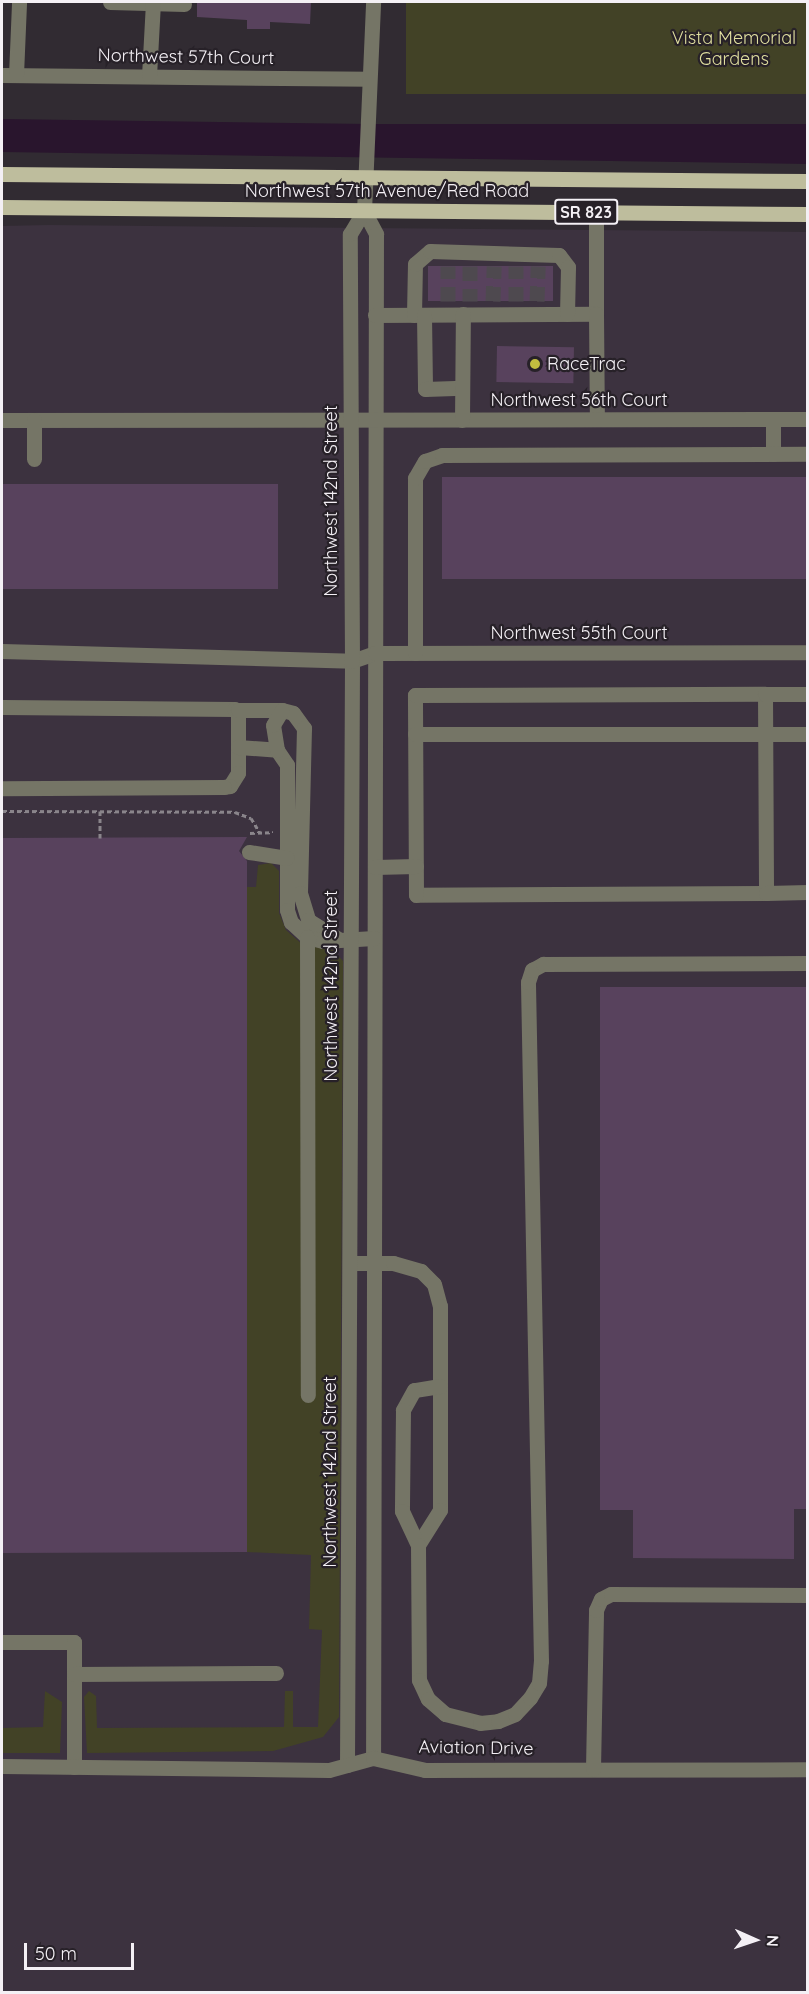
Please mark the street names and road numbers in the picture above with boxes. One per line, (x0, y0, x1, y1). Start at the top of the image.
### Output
street label: Northwest 57th Court (98, 45, 274, 69)
street label: Northwest 57th Avenue/Red Road (245, 180, 529, 202)
road number: SR 823 (553, 199, 619, 225)
street label: Northwest 56th Court (490, 389, 668, 411)
street label: Northwest 142nd Street (320, 405, 342, 597)
street label: Northwest 55th Court (490, 622, 668, 644)
street label: Northwest 142nd Street (320, 890, 342, 1082)
street label: Northwest 142nd Street (319, 1376, 341, 1568)
street label: Aviation Drive (418, 1736, 534, 1760)

